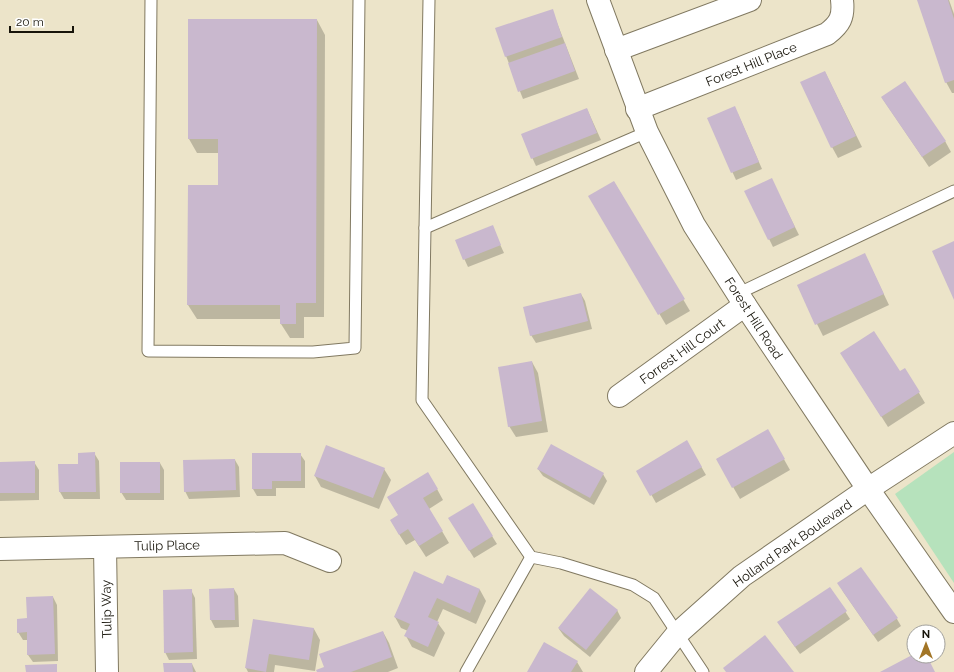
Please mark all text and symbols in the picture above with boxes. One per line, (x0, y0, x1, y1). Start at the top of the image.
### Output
scale bar (10, 8, 73, 34)
text: 20 m (16, 15, 44, 29)
street label: Forest Hill Place (704, 39, 799, 90)
street label: Forest Hill Road (722, 275, 786, 362)
street label: Forrest Hill Court (637, 315, 728, 387)
street label: Holland Park Boulevard (730, 497, 855, 590)
street label: Tulip Place (134, 537, 200, 554)
street label: Tulip Way (98, 580, 115, 638)
north arrow (906, 624, 946, 664)
text: N (922, 628, 930, 641)

